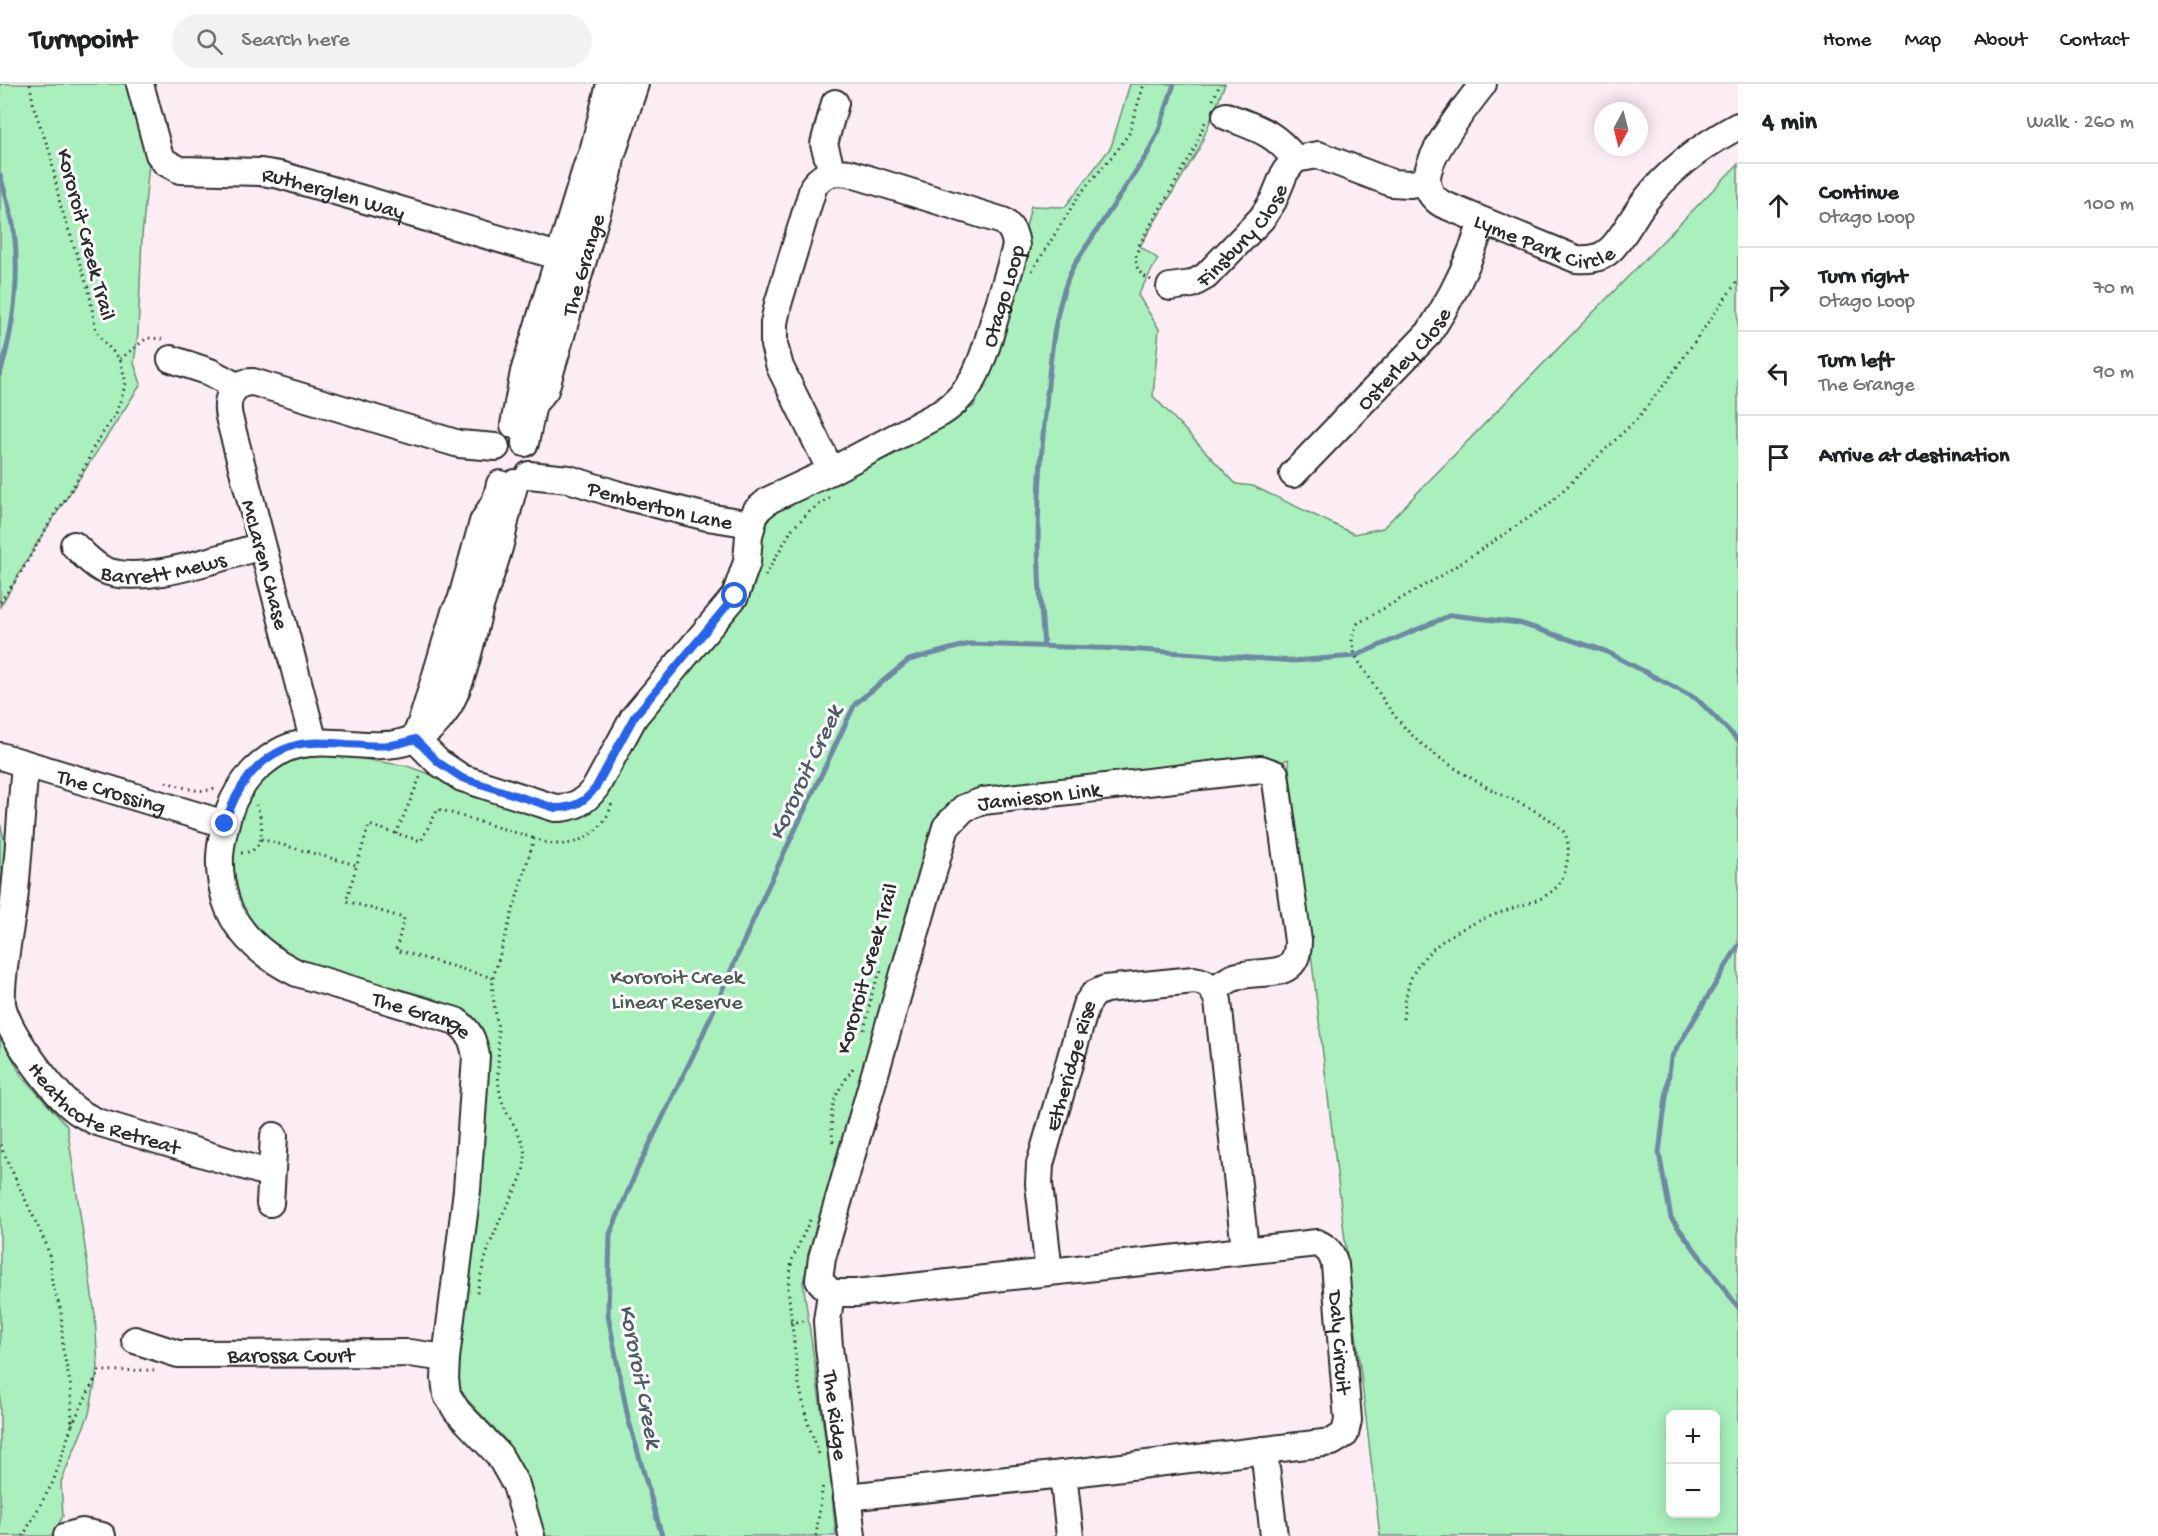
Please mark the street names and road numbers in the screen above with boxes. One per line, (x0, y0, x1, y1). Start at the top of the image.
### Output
street label: Kororoit Creek Trail (49, 146, 120, 324)
street label: Rutherglen Way (260, 163, 408, 228)
street label: Finsbury Close (1193, 180, 1296, 296)
street label: Lyme Park Circle (1469, 210, 1622, 276)
street label: The Grange (558, 211, 613, 322)
street label: Otago Loop (978, 243, 1033, 351)
street label: Osterley Close (1353, 303, 1459, 417)
street label: Pemberton Lane (583, 476, 734, 538)
street label: McLaren Chase (233, 497, 293, 633)
street label: Barrett Mews (95, 548, 231, 592)
street label: The Crossing (52, 764, 168, 822)
street label: Jamieson Link (976, 778, 1105, 819)
street label: Kororoit Creek Trail (832, 881, 906, 1057)
street label: The Grange (367, 987, 477, 1046)
street label: Etheridge Rise (1041, 994, 1104, 1135)
street label: Heathcote Retreat (20, 1058, 184, 1164)
street label: Daly Circuit (1320, 1288, 1355, 1397)
street label: Barossa Court (226, 1344, 356, 1371)
street label: The Ridge (815, 1367, 852, 1462)

